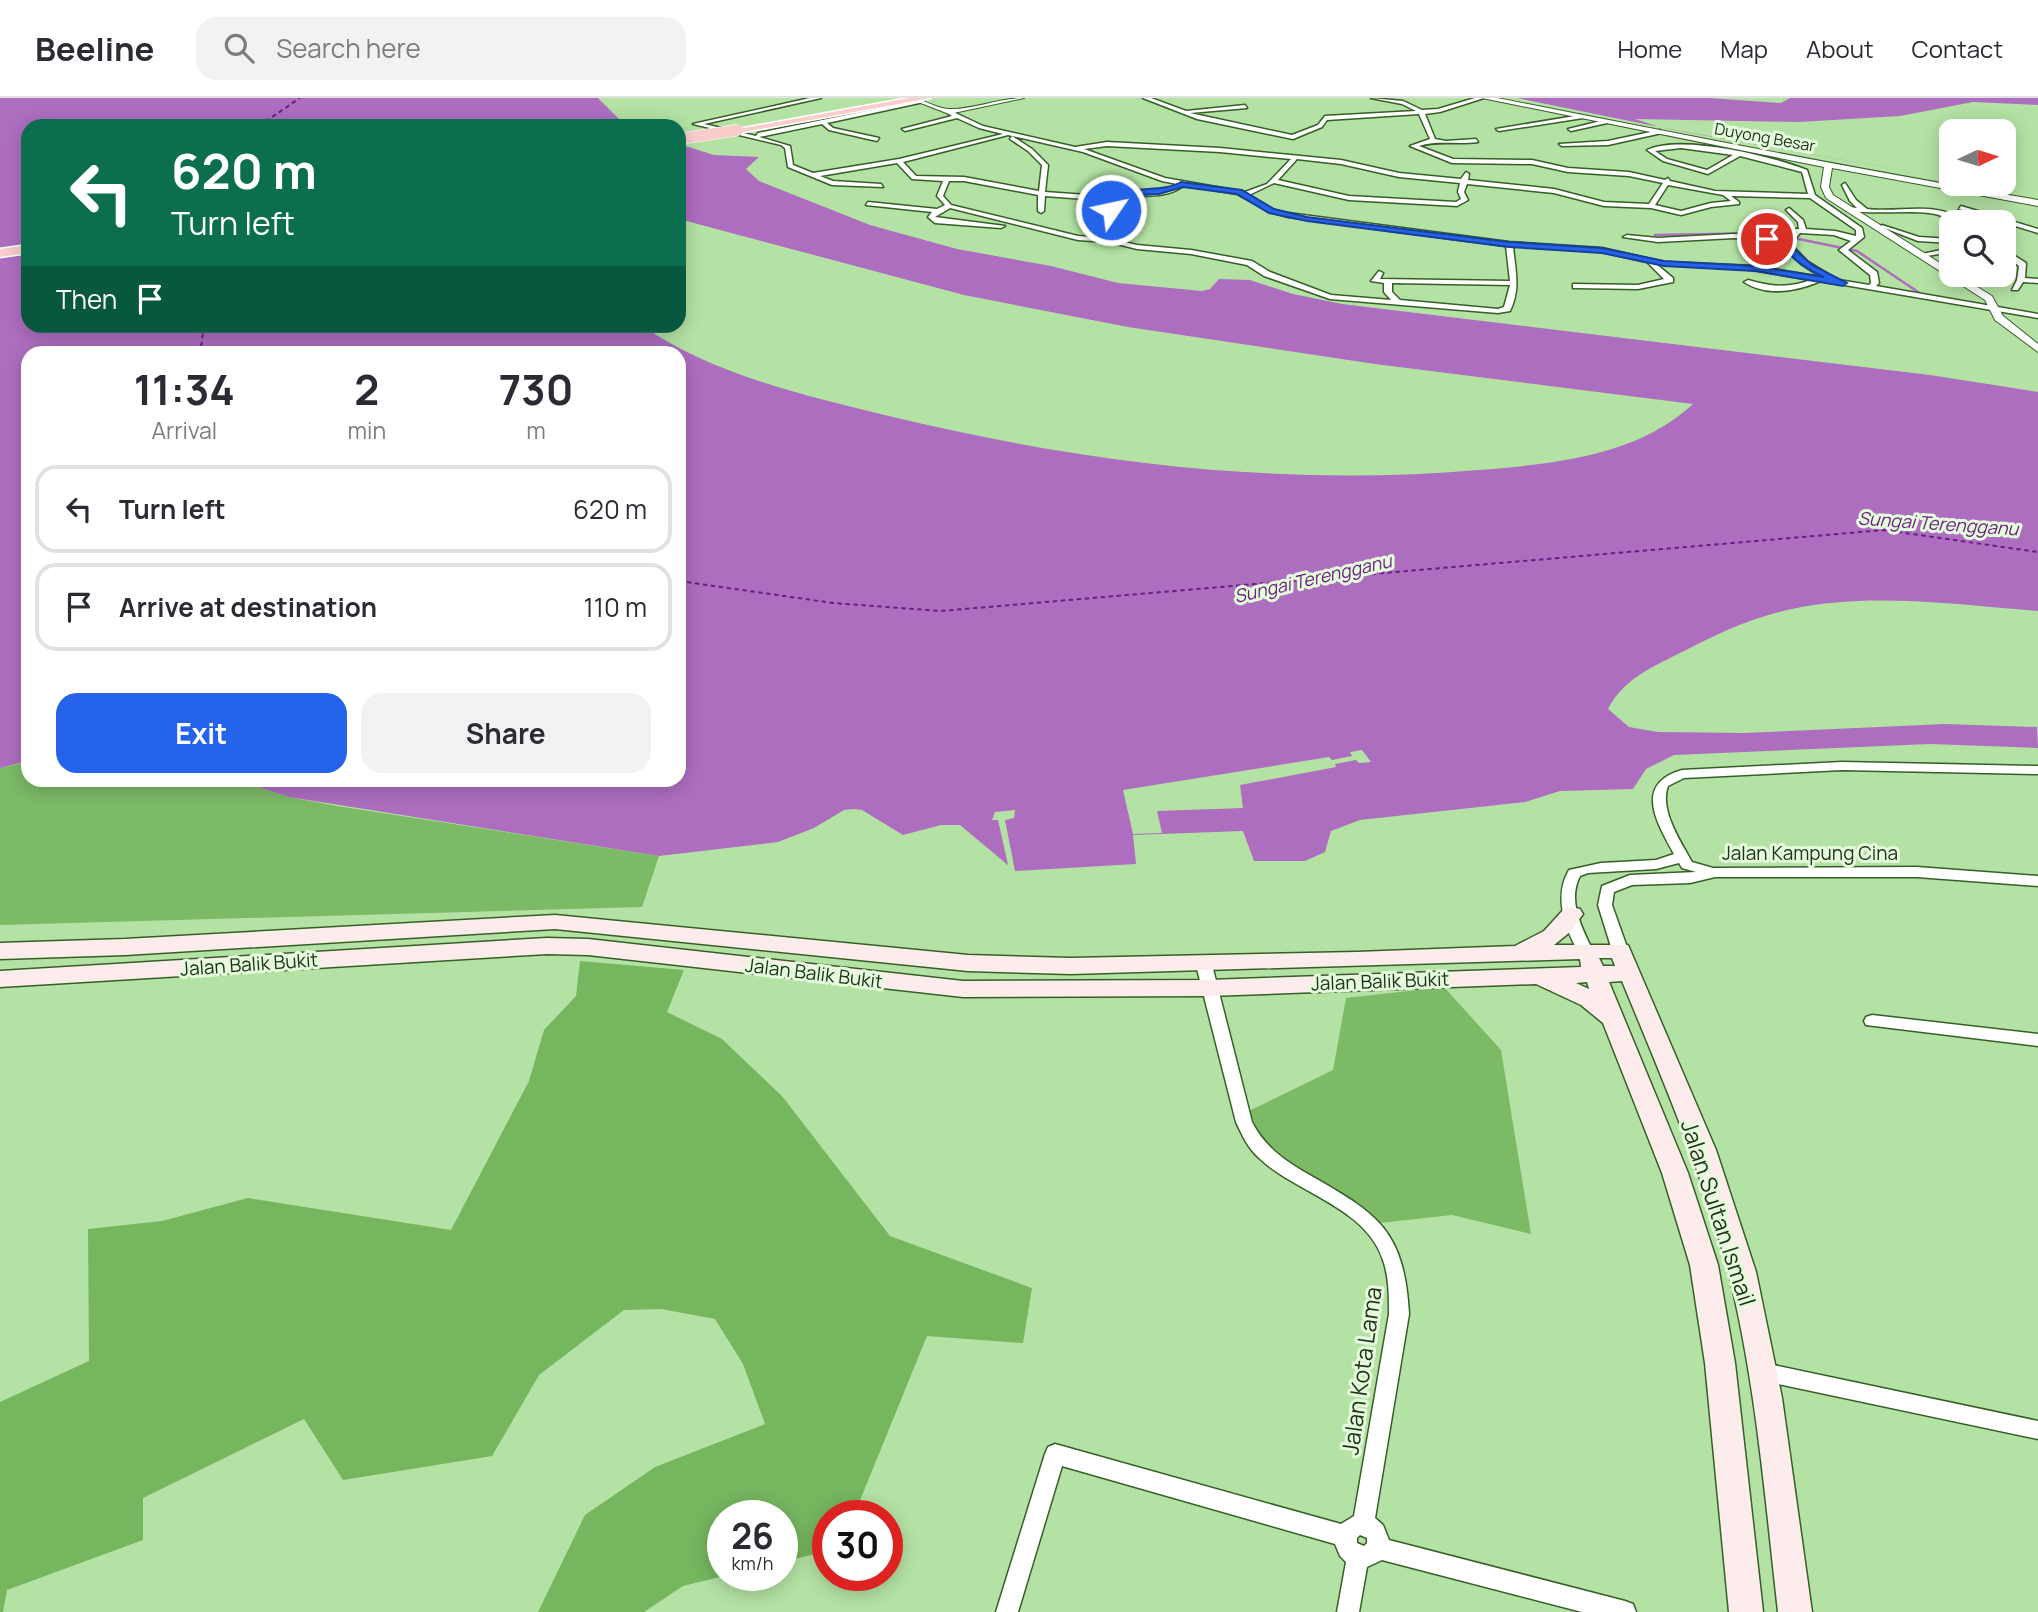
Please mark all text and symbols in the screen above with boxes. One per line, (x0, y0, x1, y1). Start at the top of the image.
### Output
search box (196, 17, 686, 80)
text: Beeline (35, 26, 154, 71)
icon: search (220, 29, 258, 67)
text: Search here (276, 30, 421, 66)
text: Home (1617, 32, 1682, 65)
text: Map (1720, 32, 1768, 65)
text: About (1806, 32, 1874, 65)
text: Contact (1912, 32, 2003, 65)
street label: Duyong Besar (1713, 117, 1817, 157)
north arrow (1939, 119, 2016, 196)
map controls (1939, 119, 2016, 287)
text: 620 m (171, 137, 317, 204)
icon: left (56, 147, 147, 238)
position arrow (1074, 173, 1148, 247)
text: Turn left (171, 201, 295, 245)
pin (1737, 209, 1797, 269)
button: search (1939, 210, 2016, 287)
icon: arrive (1748, 220, 1786, 258)
icon: arrive (131, 280, 169, 318)
text: Then (56, 281, 117, 317)
text: 11:34 (134, 360, 235, 418)
text: 2 (354, 360, 379, 418)
text: 730 (499, 360, 573, 418)
text: Arrival (151, 414, 217, 446)
text: min (348, 414, 386, 446)
text: m (526, 414, 546, 446)
icon: left (60, 490, 98, 528)
text: Turn left (119, 491, 226, 527)
text: 620 m (573, 491, 647, 527)
water label: Sungai Terengganu (1857, 505, 2020, 541)
water label: Sungai Terengganu (1232, 548, 1395, 608)
icon: arrive (60, 588, 98, 626)
text: Arrive at destination (119, 589, 377, 625)
text: 110 m (584, 589, 647, 625)
button: Exit (56, 693, 347, 773)
button: Share (361, 693, 651, 773)
street label: Jalan Kampung Cina (1722, 840, 1898, 866)
street label: Jalan Balik Bukit (179, 946, 319, 982)
street label: Jalan Balik Bukit (744, 952, 884, 994)
street label: Jalan Balik Bukit (1311, 966, 1449, 996)
street label: Jalan Sultan Ismail (1674, 1116, 1764, 1310)
street label: Jalan Kota Lama (1333, 1285, 1389, 1457)
speed limit sign: 30 (812, 1500, 903, 1591)
text: 26 (731, 1512, 774, 1560)
text: km/h (732, 1551, 773, 1575)

